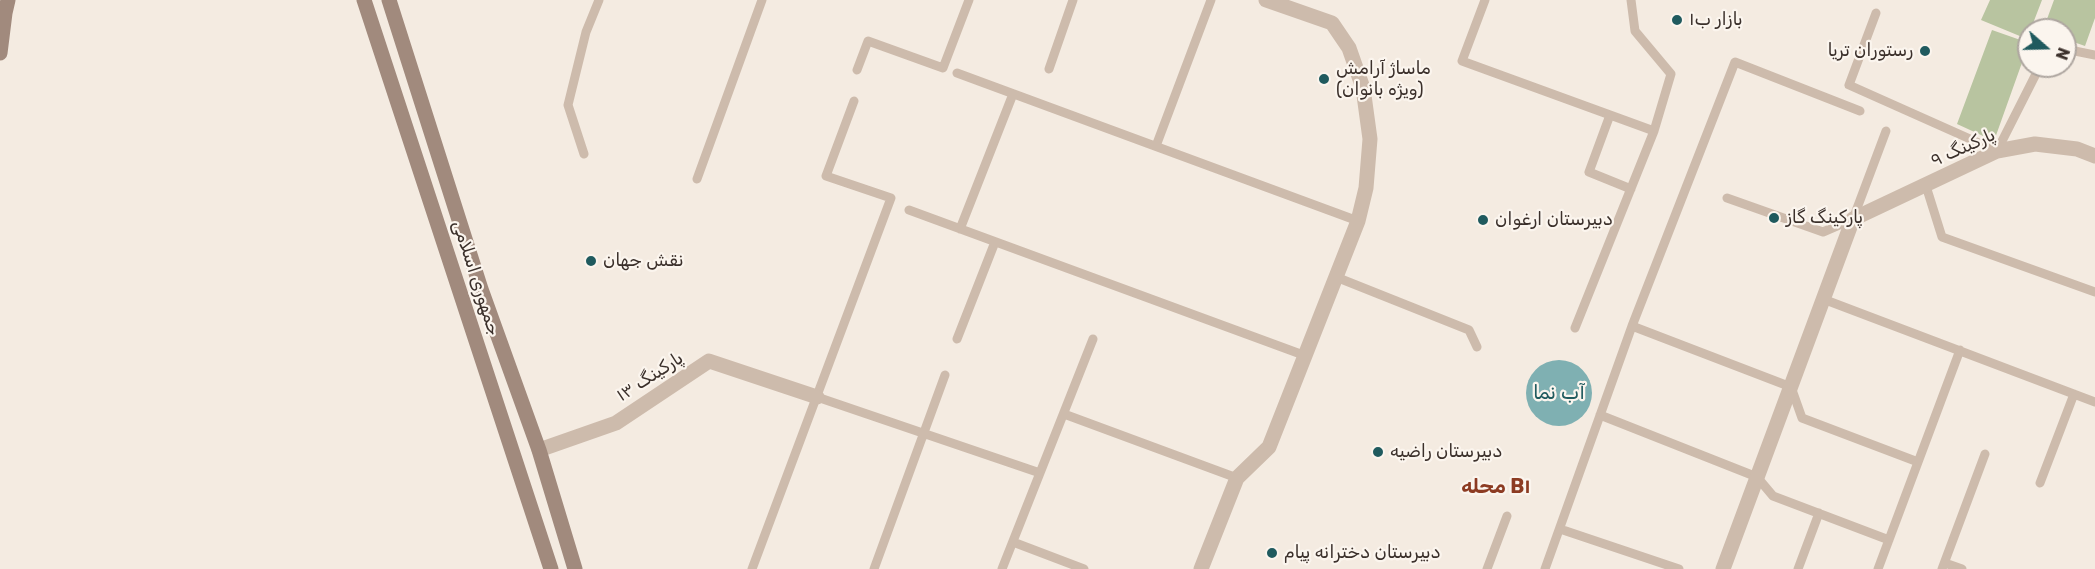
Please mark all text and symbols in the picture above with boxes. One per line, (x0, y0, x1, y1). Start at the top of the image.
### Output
place label: بازار ب۱ (1689, 9, 1743, 31)
marker: بازار ب۱ (1670, 13, 1684, 27)
north arrow (2017, 18, 2077, 78)
place label: رستوران تریا (1828, 40, 1913, 62)
marker: رستوران تریا (1918, 44, 1932, 58)
text: N (2052, 45, 2073, 62)
place label: ماساژ آرامش (ویژه بانوان) (1336, 58, 1431, 100)
marker: ماساژ آرامش (ویژه بانوان) (1317, 72, 1331, 86)
street label: پارکینگ ۹ (1927, 124, 1999, 172)
place label: پارکینگ گاز (1786, 207, 1863, 229)
place label: دبیرستان ارغوان (1495, 209, 1613, 231)
marker: پارکینگ گاز (1767, 211, 1781, 225)
marker: دبیرستان ارغوان (1476, 213, 1490, 227)
street label: جمهوری اسلامی (447, 218, 505, 338)
place label: نقش جهان (603, 250, 683, 272)
marker: نقش جهان (584, 254, 598, 268)
street label: پارکینگ ۱۳ (613, 347, 687, 407)
water label: آب نما (1533, 381, 1585, 405)
place label: دبیرستان راضیه (1390, 441, 1502, 463)
marker: دبیرستان راضیه (1371, 445, 1385, 459)
district label: محله B۱ (1461, 475, 1531, 499)
place label: دبیرستان دخترانه پیام (1284, 542, 1441, 564)
marker: دبیرستان دخترانه پیام (1265, 546, 1279, 560)

